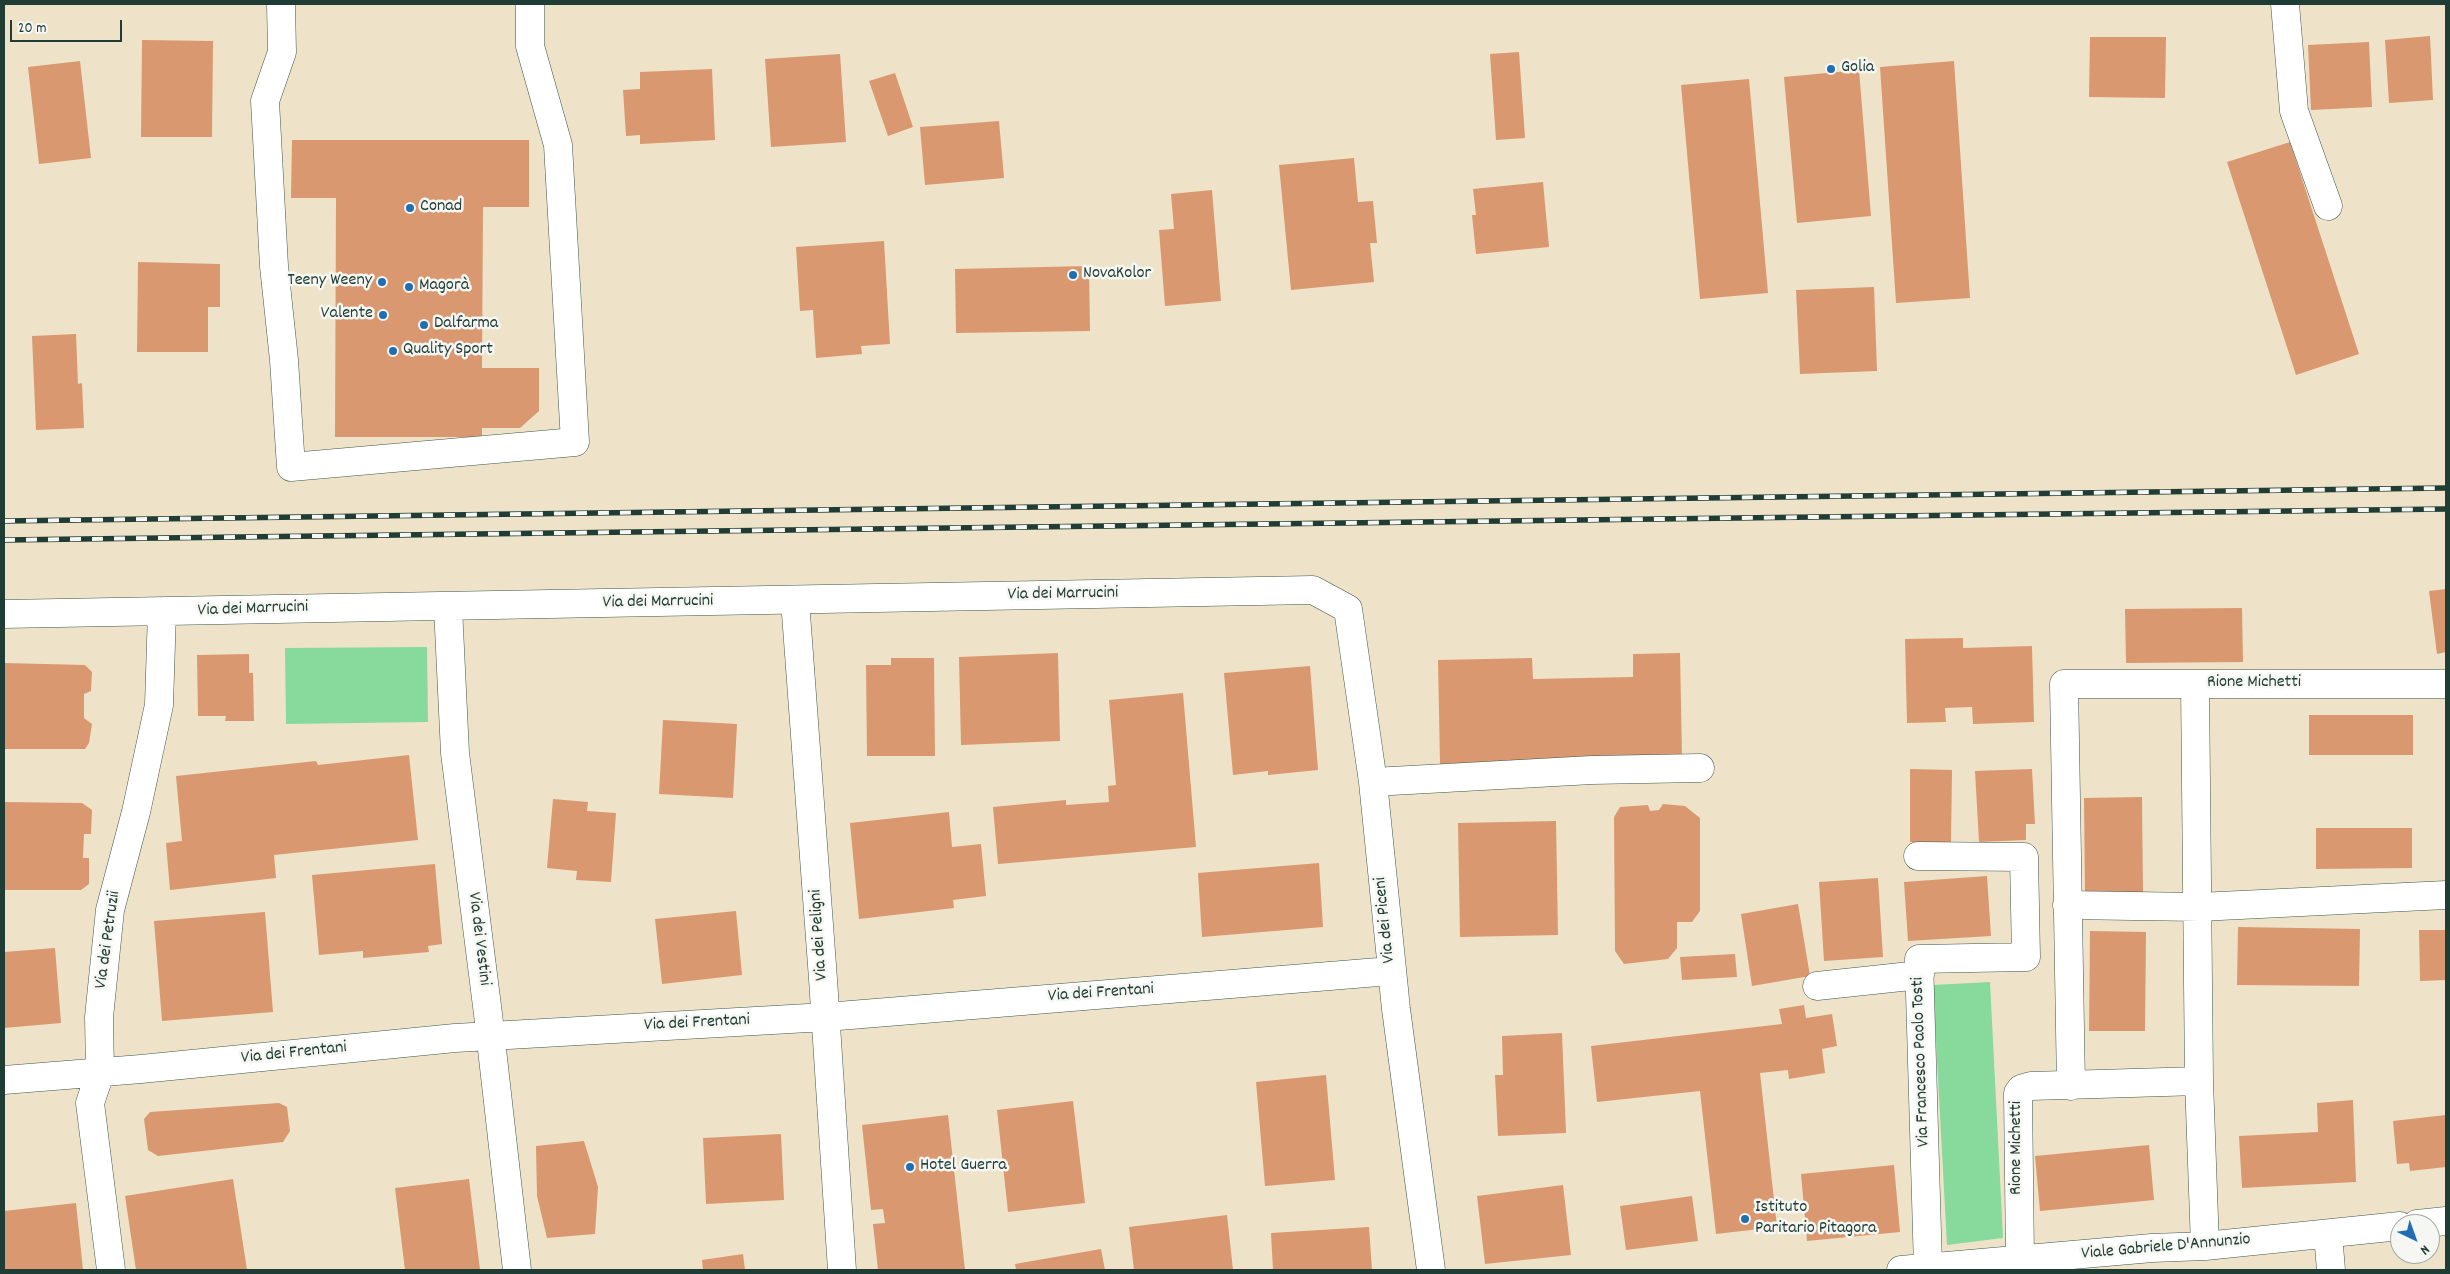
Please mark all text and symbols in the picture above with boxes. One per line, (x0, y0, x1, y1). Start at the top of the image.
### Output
scale bar (12, 10, 125, 42)
text: 20 m (18, 18, 46, 40)
place label: Golia (1841, 58, 1874, 80)
marker: Golia (1825, 63, 1837, 75)
place label: Conad (420, 197, 462, 219)
marker: Conad (404, 202, 416, 214)
place label: NovaKolor (1083, 264, 1151, 286)
marker: NovaKolor (1067, 269, 1079, 281)
place label: Teeny Weeny (287, 271, 372, 293)
marker: Teeny Weeny (376, 276, 388, 288)
place label: Magorà (419, 276, 470, 298)
marker: Magorà (403, 281, 415, 293)
place label: Valente (321, 304, 373, 326)
marker: Valente (377, 309, 389, 321)
place label: Dalfarma (434, 314, 498, 336)
marker: Dalfarma (418, 319, 430, 331)
place label: Quality Sport (403, 340, 493, 362)
marker: Quality Sport (387, 345, 399, 357)
street label: Via dei Marrucini (1008, 583, 1118, 607)
street label: Via dei Marrucini (603, 591, 713, 615)
street label: Via dei Marrucini (197, 597, 309, 623)
street label: Rione Michetti (2207, 673, 2301, 695)
street label: Via dei Piceni (1371, 876, 1401, 964)
street label: Via dei Peligni (806, 889, 834, 981)
street label: Via dei Petruzii (91, 890, 127, 990)
street label: Via dei Vestini (462, 891, 494, 987)
street label: Via Francesco Paolo Tosti (1908, 977, 1936, 1147)
street label: Via dei Frentani (1047, 980, 1155, 1008)
street label: Via dei Frentani (644, 1010, 750, 1038)
street label: Via dei Frentani (240, 1038, 348, 1070)
street label: Rione Michetti (2007, 1101, 2029, 1195)
place label: Hotel Guerra (920, 1156, 1007, 1178)
marker: Hotel Guerra (904, 1161, 916, 1173)
place label: Istituto Paritario Pitagora (1755, 1198, 1876, 1240)
marker: Istituto Paritario Pitagora (1739, 1213, 1751, 1225)
north arrow (2390, 1214, 2440, 1264)
street label: Viale Gabriele D'Annunzio (2080, 1230, 2252, 1266)
text: N (2415, 1240, 2434, 1259)

